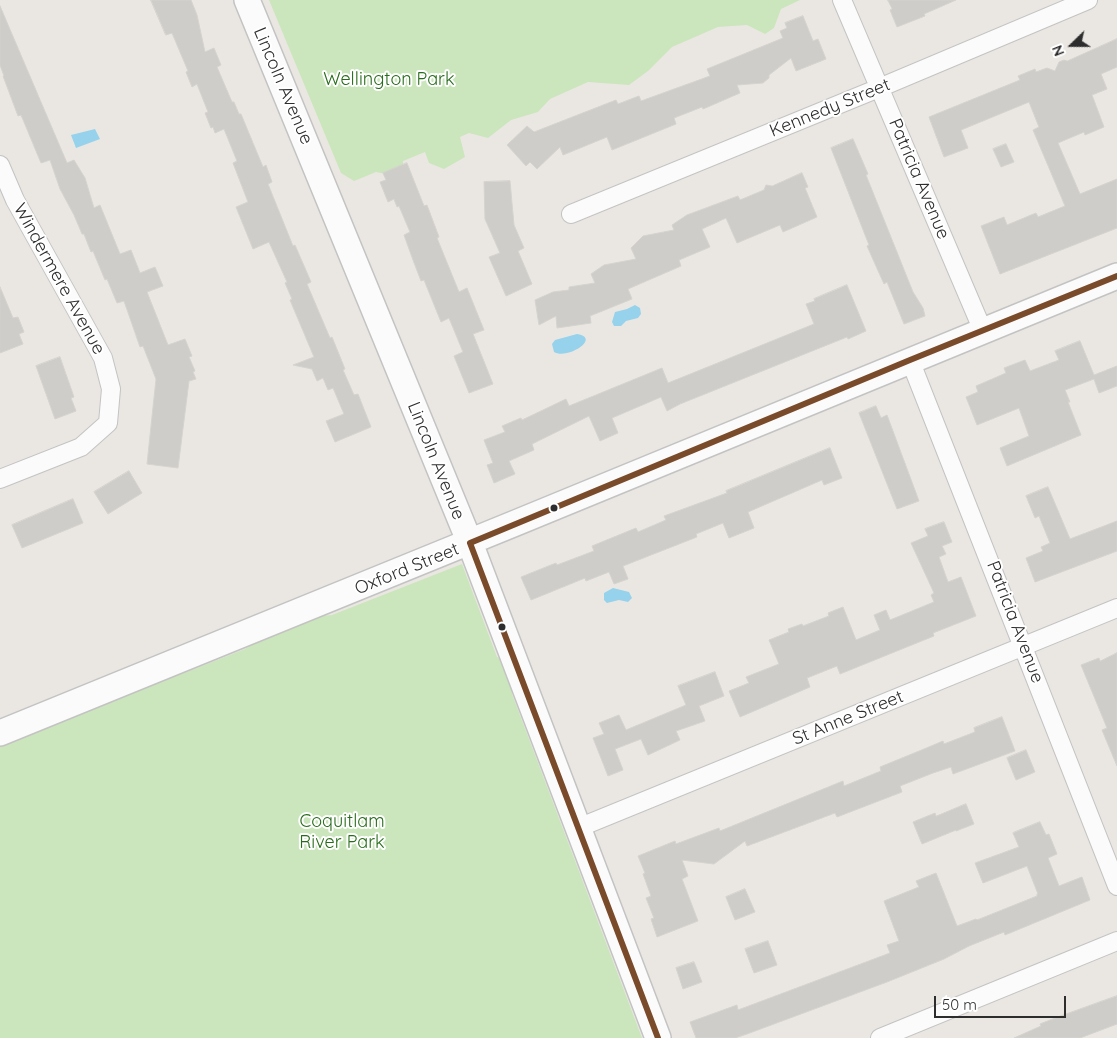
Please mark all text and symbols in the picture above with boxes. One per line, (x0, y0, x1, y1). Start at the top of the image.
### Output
north arrow (1047, 20, 1097, 70)
street label: Lincoln Avenue (249, 24, 317, 148)
text: N (1048, 42, 1068, 59)
park label: Wellington Park (323, 69, 455, 91)
street label: Kennedy Street (767, 74, 893, 142)
street label: Patricia Avenue (884, 115, 954, 243)
street label: Windermere Avenue (8, 200, 110, 358)
street label: Lincoln Avenue (403, 399, 469, 523)
unlabelled marker (549, 503, 559, 513)
street label: Oxford Street (352, 538, 462, 600)
street label: Patricia Avenue (982, 558, 1048, 686)
unlabelled marker (497, 622, 507, 632)
street label: St Anne Street (789, 686, 907, 750)
park label: Coquitlam River Park (299, 811, 385, 854)
scale bar (937, 986, 1070, 1018)
text: 50 m (942, 995, 977, 1014)

